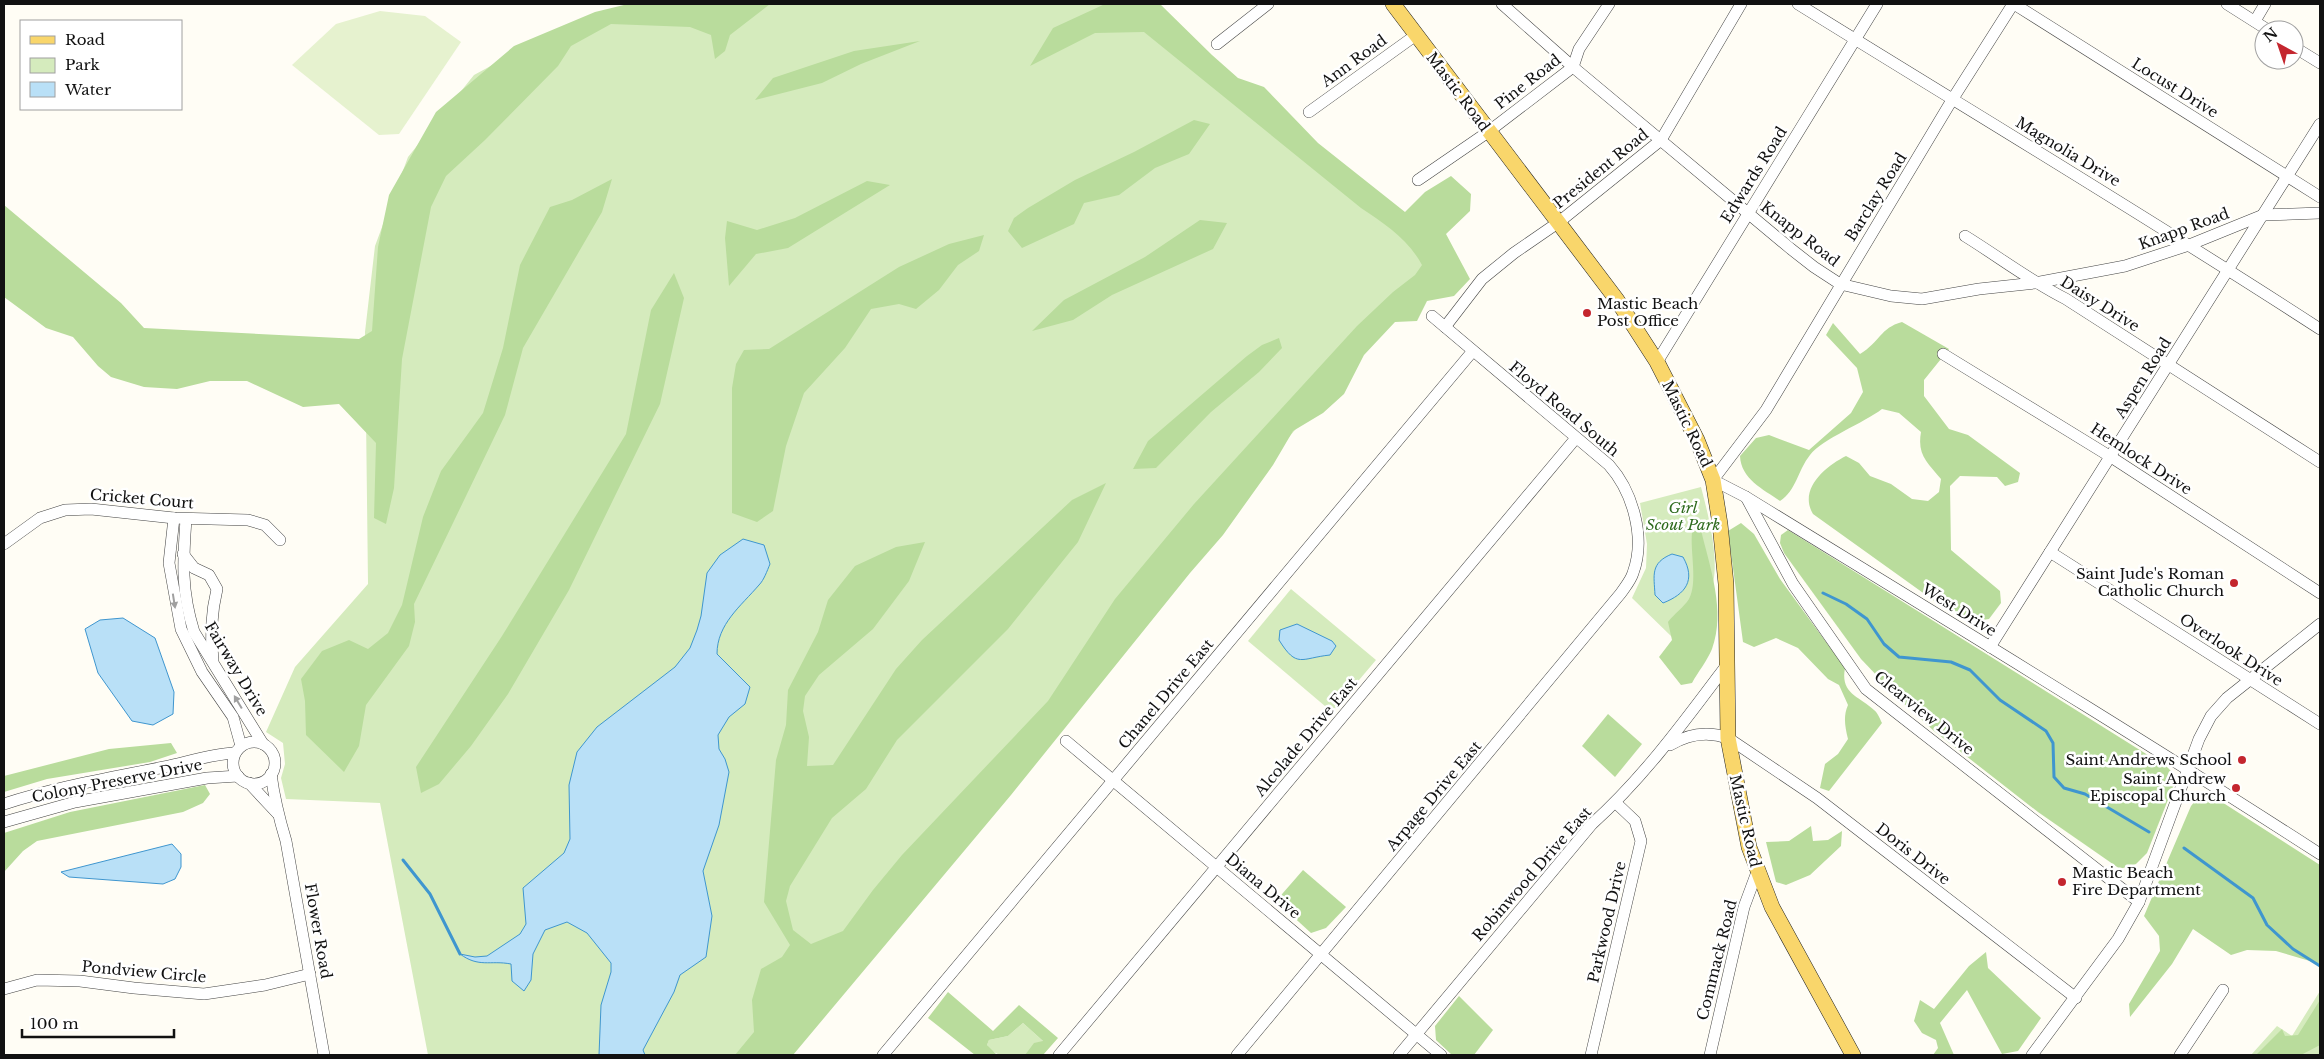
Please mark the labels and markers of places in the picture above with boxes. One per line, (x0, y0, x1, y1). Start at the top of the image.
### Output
place label: Mastic Beach Post Office (1597, 294, 1698, 330)
marker: Mastic Beach Post Office (1581, 307, 1593, 319)
place label: Saint Jude's Roman Catholic Church (2076, 564, 2224, 600)
marker: Saint Jude's Roman Catholic Church (2228, 577, 2240, 589)
place label: Saint Andrews School (2065, 750, 2232, 769)
marker: Saint Andrews School (2236, 754, 2248, 766)
place label: Saint Andrew Episcopal Church (2090, 769, 2226, 805)
marker: Saint Andrew Episcopal Church (2230, 782, 2242, 794)
place label: Mastic Beach Fire Department (2072, 863, 2201, 899)
marker: Mastic Beach Fire Department (2056, 876, 2068, 888)

